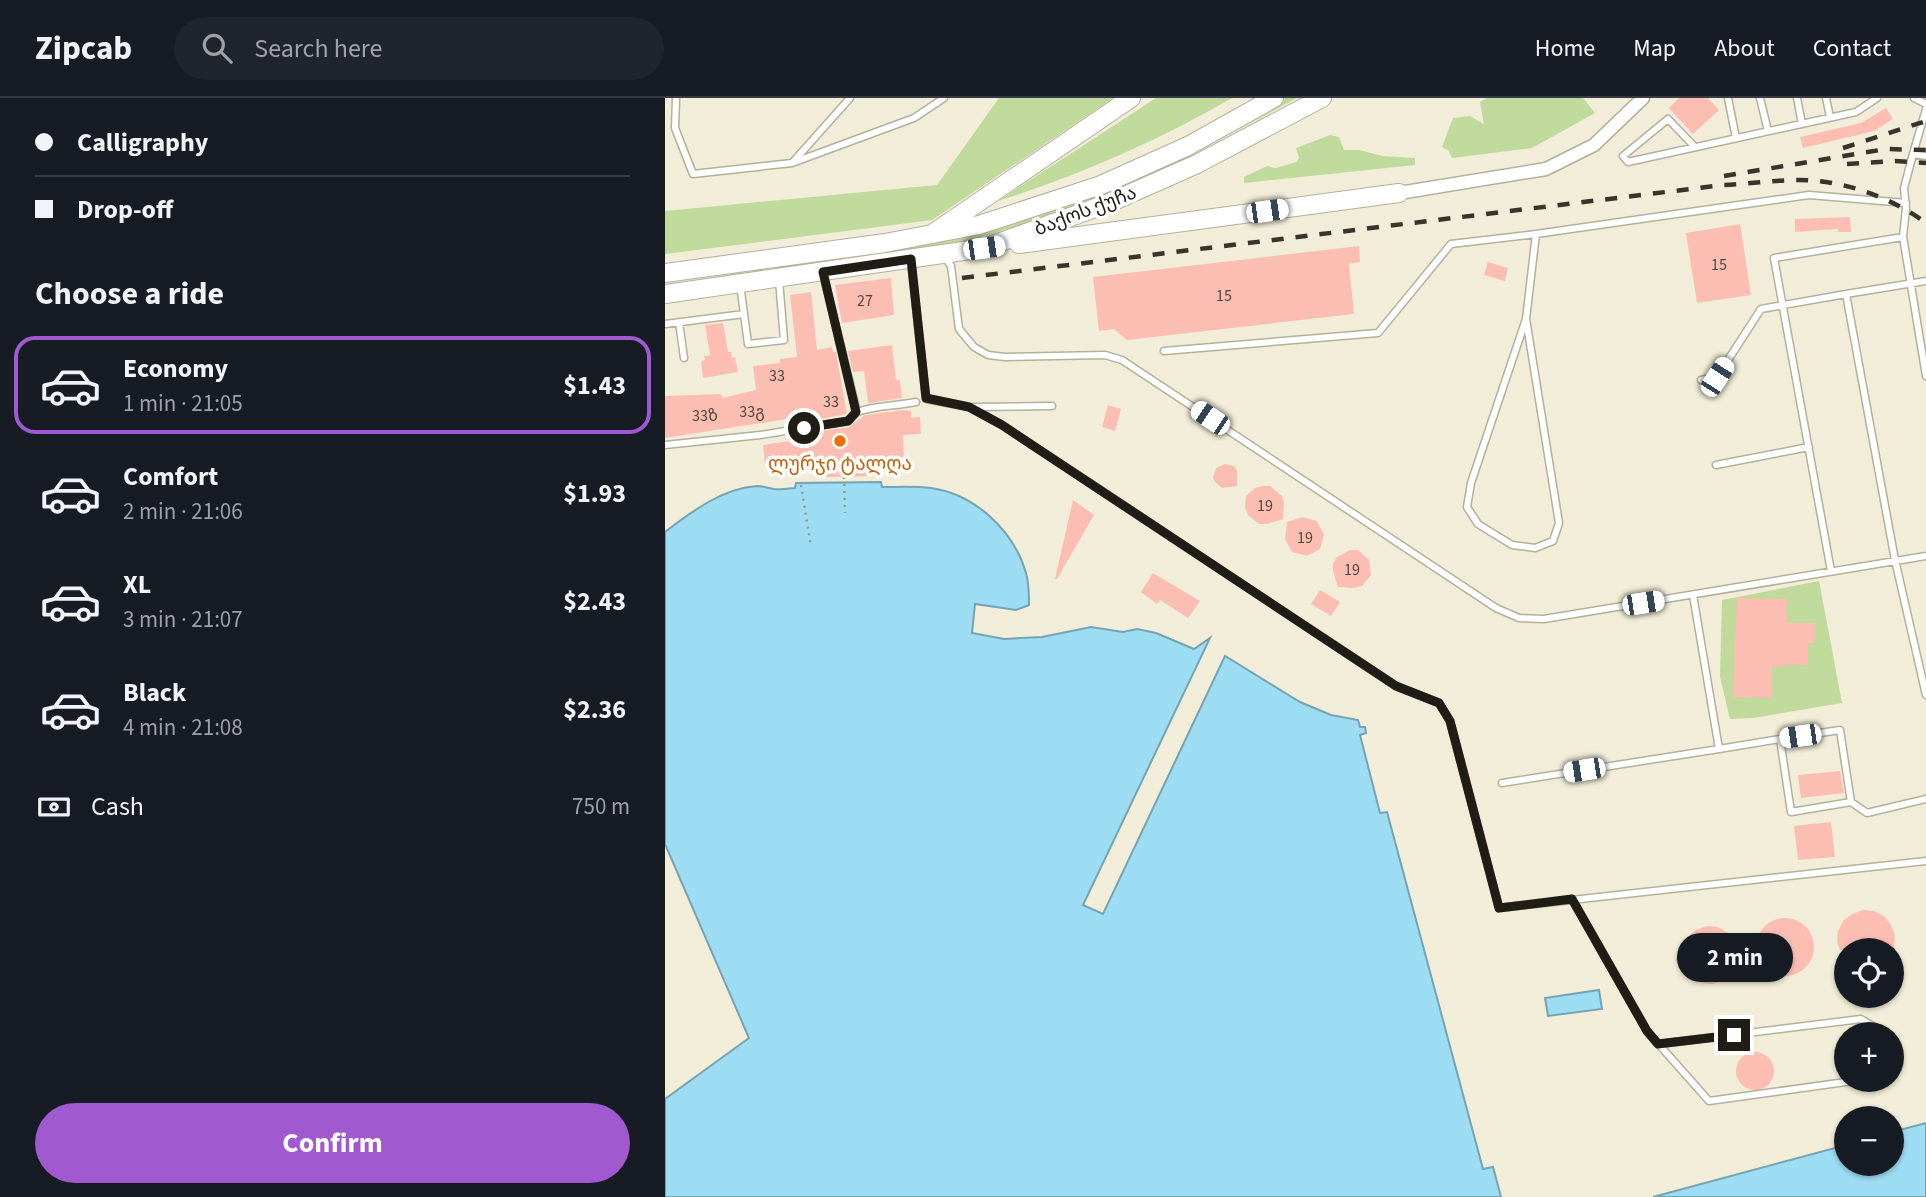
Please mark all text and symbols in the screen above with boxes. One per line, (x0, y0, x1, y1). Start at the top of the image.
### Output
search box (174, 17, 664, 80)
text: Zipcab (35, 25, 132, 72)
icon: search (198, 29, 236, 67)
text: Search here (254, 30, 382, 67)
text: Home (1535, 31, 1595, 66)
text: Map (1633, 31, 1676, 66)
text: About (1714, 31, 1775, 66)
text: Contact (1813, 31, 1891, 66)
text: Calligraphy (77, 124, 208, 161)
street label: ბაქოს ქუჩა (1030, 179, 1141, 243)
text: Drop-off (77, 191, 173, 228)
car (1245, 198, 1290, 224)
car (962, 235, 1007, 261)
house number: 15 (1711, 254, 1727, 276)
text: Choose a ride (35, 271, 224, 317)
house number: 15 (1216, 285, 1232, 307)
house number: 27 (857, 290, 873, 312)
text: Economy (123, 350, 228, 387)
icon: car (39, 354, 102, 417)
car (1697, 354, 1738, 400)
house number: 33 (769, 365, 785, 387)
text: $1.43 (563, 367, 626, 404)
text: 1 min · 21:05 (123, 387, 243, 420)
house number: 33 (823, 391, 839, 413)
car (1187, 398, 1234, 438)
house number: 33გ (739, 401, 765, 423)
house number: 33ზ (692, 405, 718, 427)
route start (788, 412, 820, 444)
marker: ლურჯი ტალღა (832, 433, 848, 449)
place label: ლურჯი ტალღა (768, 451, 912, 478)
text: Comfort (123, 458, 218, 495)
icon: car (39, 462, 102, 525)
text: $1.93 (563, 475, 626, 512)
text: 2 min · 21:06 (123, 495, 243, 528)
house number: 19 (1257, 495, 1273, 517)
house number: 19 (1297, 527, 1313, 549)
house number: 19 (1344, 559, 1360, 581)
text: XL (123, 566, 151, 603)
icon: car (39, 570, 102, 633)
text: $2.43 (563, 583, 626, 620)
car (1621, 589, 1666, 617)
text: 3 min · 21:07 (123, 603, 243, 636)
text: Black (123, 674, 186, 711)
icon: car (39, 678, 102, 741)
text: $2.36 (563, 691, 626, 728)
text: 4 min · 21:08 (123, 711, 243, 744)
car (1778, 723, 1823, 749)
car (1562, 756, 1607, 784)
icon: cash (35, 788, 73, 826)
text: Cash (91, 788, 144, 825)
text: 750 m (572, 790, 630, 823)
callout: 2 min (1676, 934, 1792, 982)
map controls (1834, 938, 1904, 1176)
button: locate (1834, 938, 1904, 1008)
text: 2 min (1707, 941, 1763, 974)
route end (1718, 1019, 1750, 1051)
button: + (1834, 1022, 1904, 1092)
button: Confirm (35, 1103, 630, 1183)
button: − (1834, 1106, 1904, 1176)

